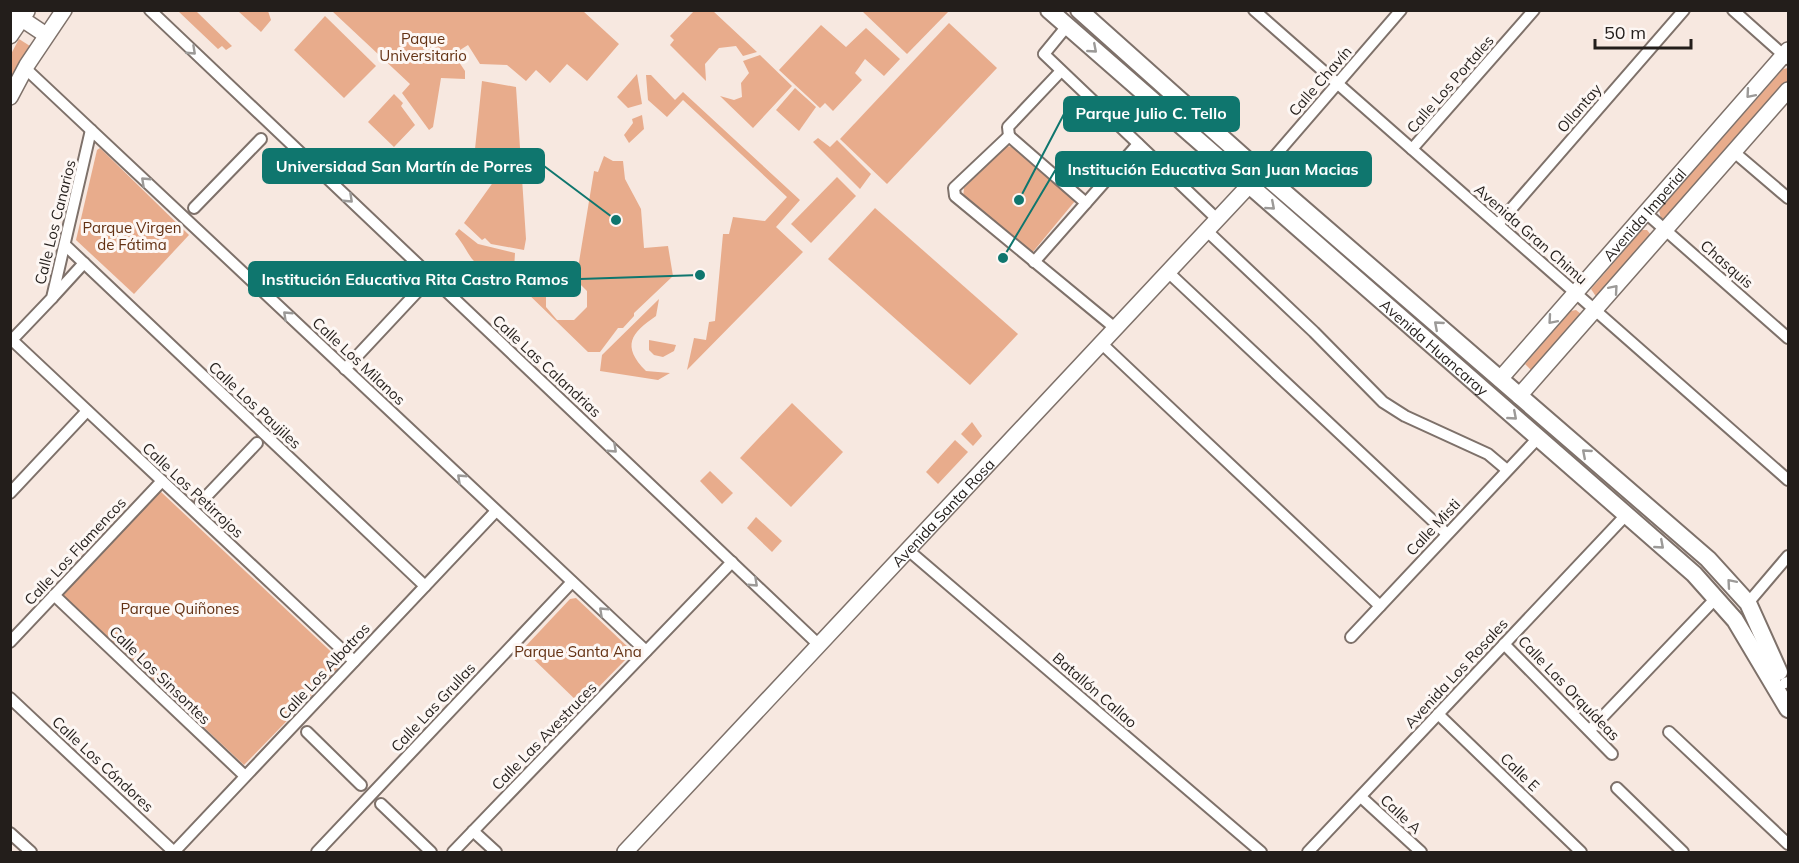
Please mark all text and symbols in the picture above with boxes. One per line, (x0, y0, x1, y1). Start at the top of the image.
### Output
scale bar (1595, 12, 1691, 50)
text: 50 m (1604, 21, 1646, 44)
park label: Paque Universitario (379, 29, 467, 65)
street label: Calle Los Portales (1402, 31, 1498, 137)
one-way arrow (1086, 42, 1097, 53)
street label: Calle Chavín (1284, 42, 1356, 120)
one-way arrow (185, 43, 196, 54)
street label: Ollantay (1553, 80, 1605, 136)
one-way arrow (1746, 87, 1757, 98)
callout: Parque Julio C. Tello (1064, 97, 1239, 131)
text: Parque Julio C. Tello (1075, 103, 1227, 123)
callout: Universidad San Martín de Porres (263, 149, 544, 183)
callout: Institución Educativa San Juan Macias (1056, 152, 1371, 186)
text: Universidad San Martín de Porres (276, 156, 532, 176)
street label: Calle Los Canarios (30, 158, 80, 286)
text: Institución Educativa San Juan Macias (1067, 159, 1359, 179)
street label: Avenida Imperial (1599, 164, 1690, 264)
one-way arrow (142, 177, 152, 188)
street label: Avenida Gran Chimu (1471, 180, 1591, 288)
one-way arrow (342, 192, 353, 203)
one-way arrow (1264, 199, 1275, 210)
park label: Parque Virgen de Fátima (83, 218, 181, 254)
street label: Chasquis (1697, 236, 1757, 292)
callout: Institución Educativa Rita Castro Ramos (249, 262, 580, 296)
text: Institución Educativa Rita Castro Ramos (262, 269, 569, 289)
one-way arrow (1606, 285, 1617, 296)
street label: Avenida Huancaray (1376, 295, 1493, 400)
one-way arrow (284, 311, 294, 322)
street label: Calle Las Calandrias (489, 311, 605, 421)
street label: Calle Los Milanos (309, 313, 409, 409)
one-way arrow (1548, 313, 1559, 323)
one-way arrow (1434, 322, 1445, 333)
street label: Calle Los Paujiles (205, 357, 305, 453)
one-way arrow (1506, 409, 1517, 420)
street label: Calle Los Petirrojos (138, 438, 248, 542)
one-way arrow (606, 442, 616, 453)
one-way arrow (1582, 449, 1593, 460)
street label: Avenida Santa Rosa (887, 454, 998, 571)
one-way arrow (457, 474, 468, 485)
street label: Calle Los Flamencos (20, 493, 130, 609)
street label: Calle Misti (1402, 495, 1464, 559)
one-way arrow (1653, 537, 1664, 548)
one-way arrow (748, 576, 758, 587)
one-way arrow (1727, 579, 1738, 590)
park label: Parque Quiñones (120, 599, 240, 618)
one-way arrow (599, 607, 610, 618)
street label: Avenida Los Rosales (1400, 614, 1512, 732)
street label: Calle Los Albatros (274, 619, 374, 723)
street label: Calle Los Sinsontes (105, 622, 215, 728)
street label: Calle Las Orquídeas (1514, 632, 1624, 744)
park label: Parque Santa Ana (514, 642, 642, 661)
street label: Batallón Callao (1049, 648, 1141, 732)
street label: Calle Las Grullas (387, 658, 479, 756)
street label: Calle Las Avestruces (487, 678, 601, 794)
street label: Calle Los Cóndores (48, 712, 158, 816)
street label: Calle E (1496, 749, 1544, 795)
street label: Calle A (1377, 790, 1425, 838)

